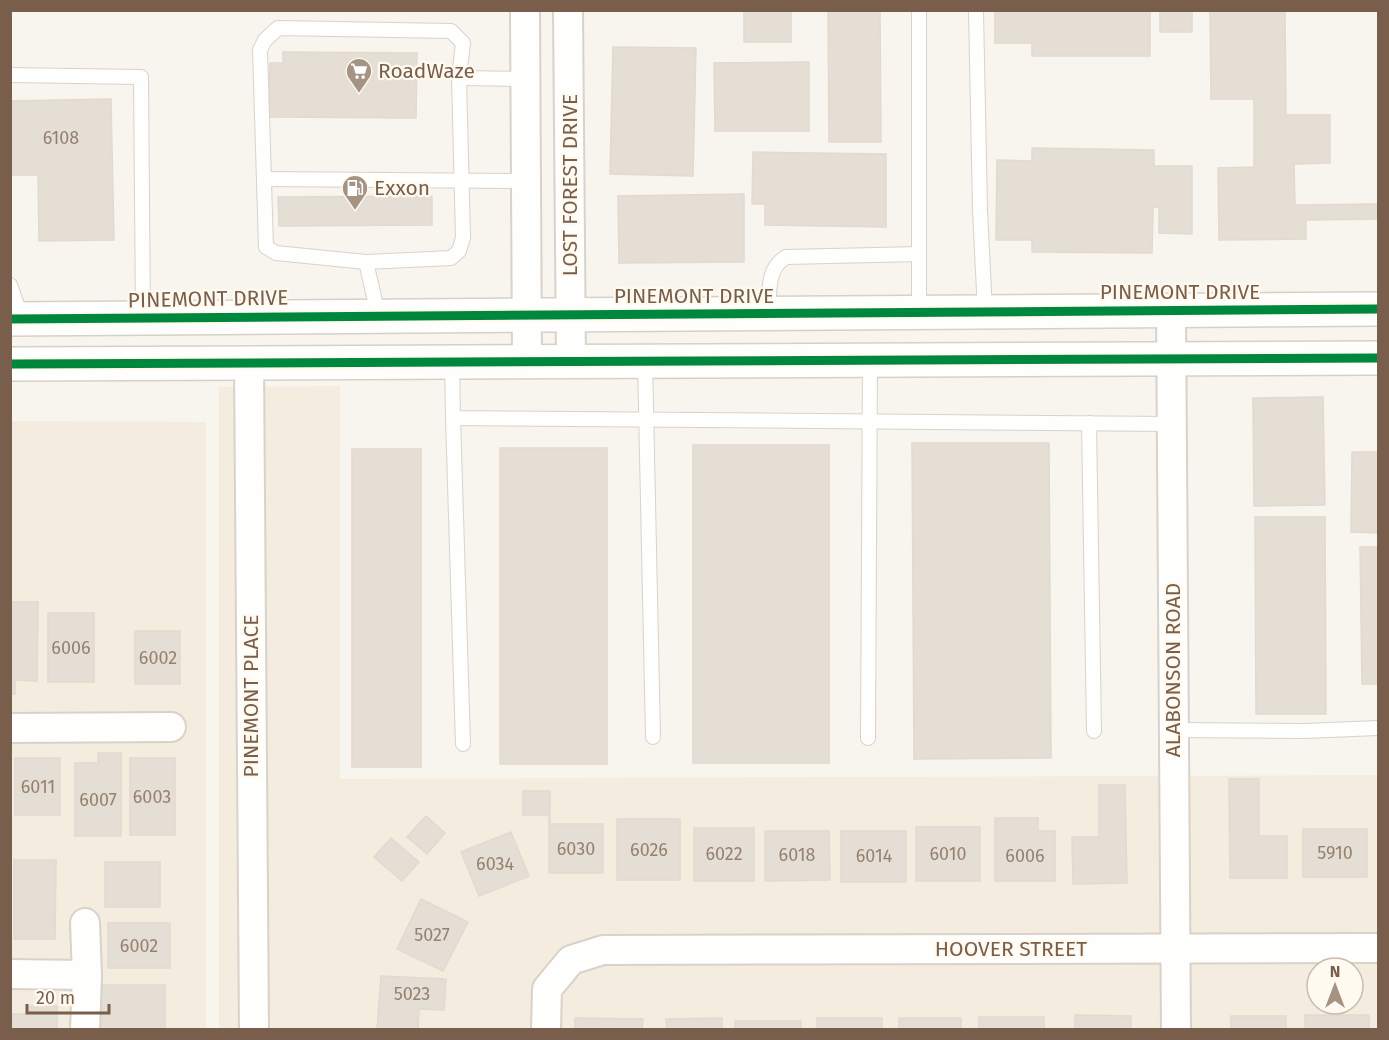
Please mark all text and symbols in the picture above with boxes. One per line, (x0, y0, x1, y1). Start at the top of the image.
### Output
supermarket icon: RoadWaze (344, 56, 374, 94)
place label: RoadWaze (378, 58, 475, 84)
street label: LOST FOREST DRIVE (557, 94, 583, 276)
house number: 6108 (43, 127, 79, 149)
fuel station icon: Exxon (340, 173, 370, 211)
place label: Exxon (374, 175, 430, 201)
street label: PINEMONT DRIVE (1100, 279, 1260, 305)
street label: PINEMONT DRIVE (614, 283, 774, 309)
street label: PINEMONT DRIVE (127, 285, 289, 313)
street label: ALABONSON ROAD (1160, 583, 1186, 757)
street label: PINEMONT PLACE (238, 615, 264, 777)
house number: 6006 (51, 637, 91, 659)
house number: 6002 (139, 647, 177, 669)
house number: 6011 (21, 776, 55, 798)
house number: 6003 (133, 786, 171, 808)
house number: 6007 (79, 789, 117, 811)
house number: 6030 (557, 838, 595, 860)
house number: 6026 (630, 839, 668, 861)
house number: 5910 (1317, 842, 1353, 864)
house number: 6022 (705, 843, 743, 865)
house number: 6010 (929, 843, 967, 865)
house number: 6018 (779, 844, 816, 866)
house number: 6014 (856, 845, 893, 867)
house number: 6006 (1005, 845, 1045, 867)
house number: 6034 (476, 853, 514, 875)
house number: 5027 (414, 924, 450, 946)
house number: 6002 (120, 935, 158, 957)
street label: HOOVER STREET (935, 936, 1087, 962)
north arrow (1305, 956, 1365, 1016)
text: N (1330, 962, 1340, 981)
scale bar (27, 977, 110, 1015)
house number: 5023 (394, 983, 430, 1005)
text: 20 m (36, 987, 75, 1009)

